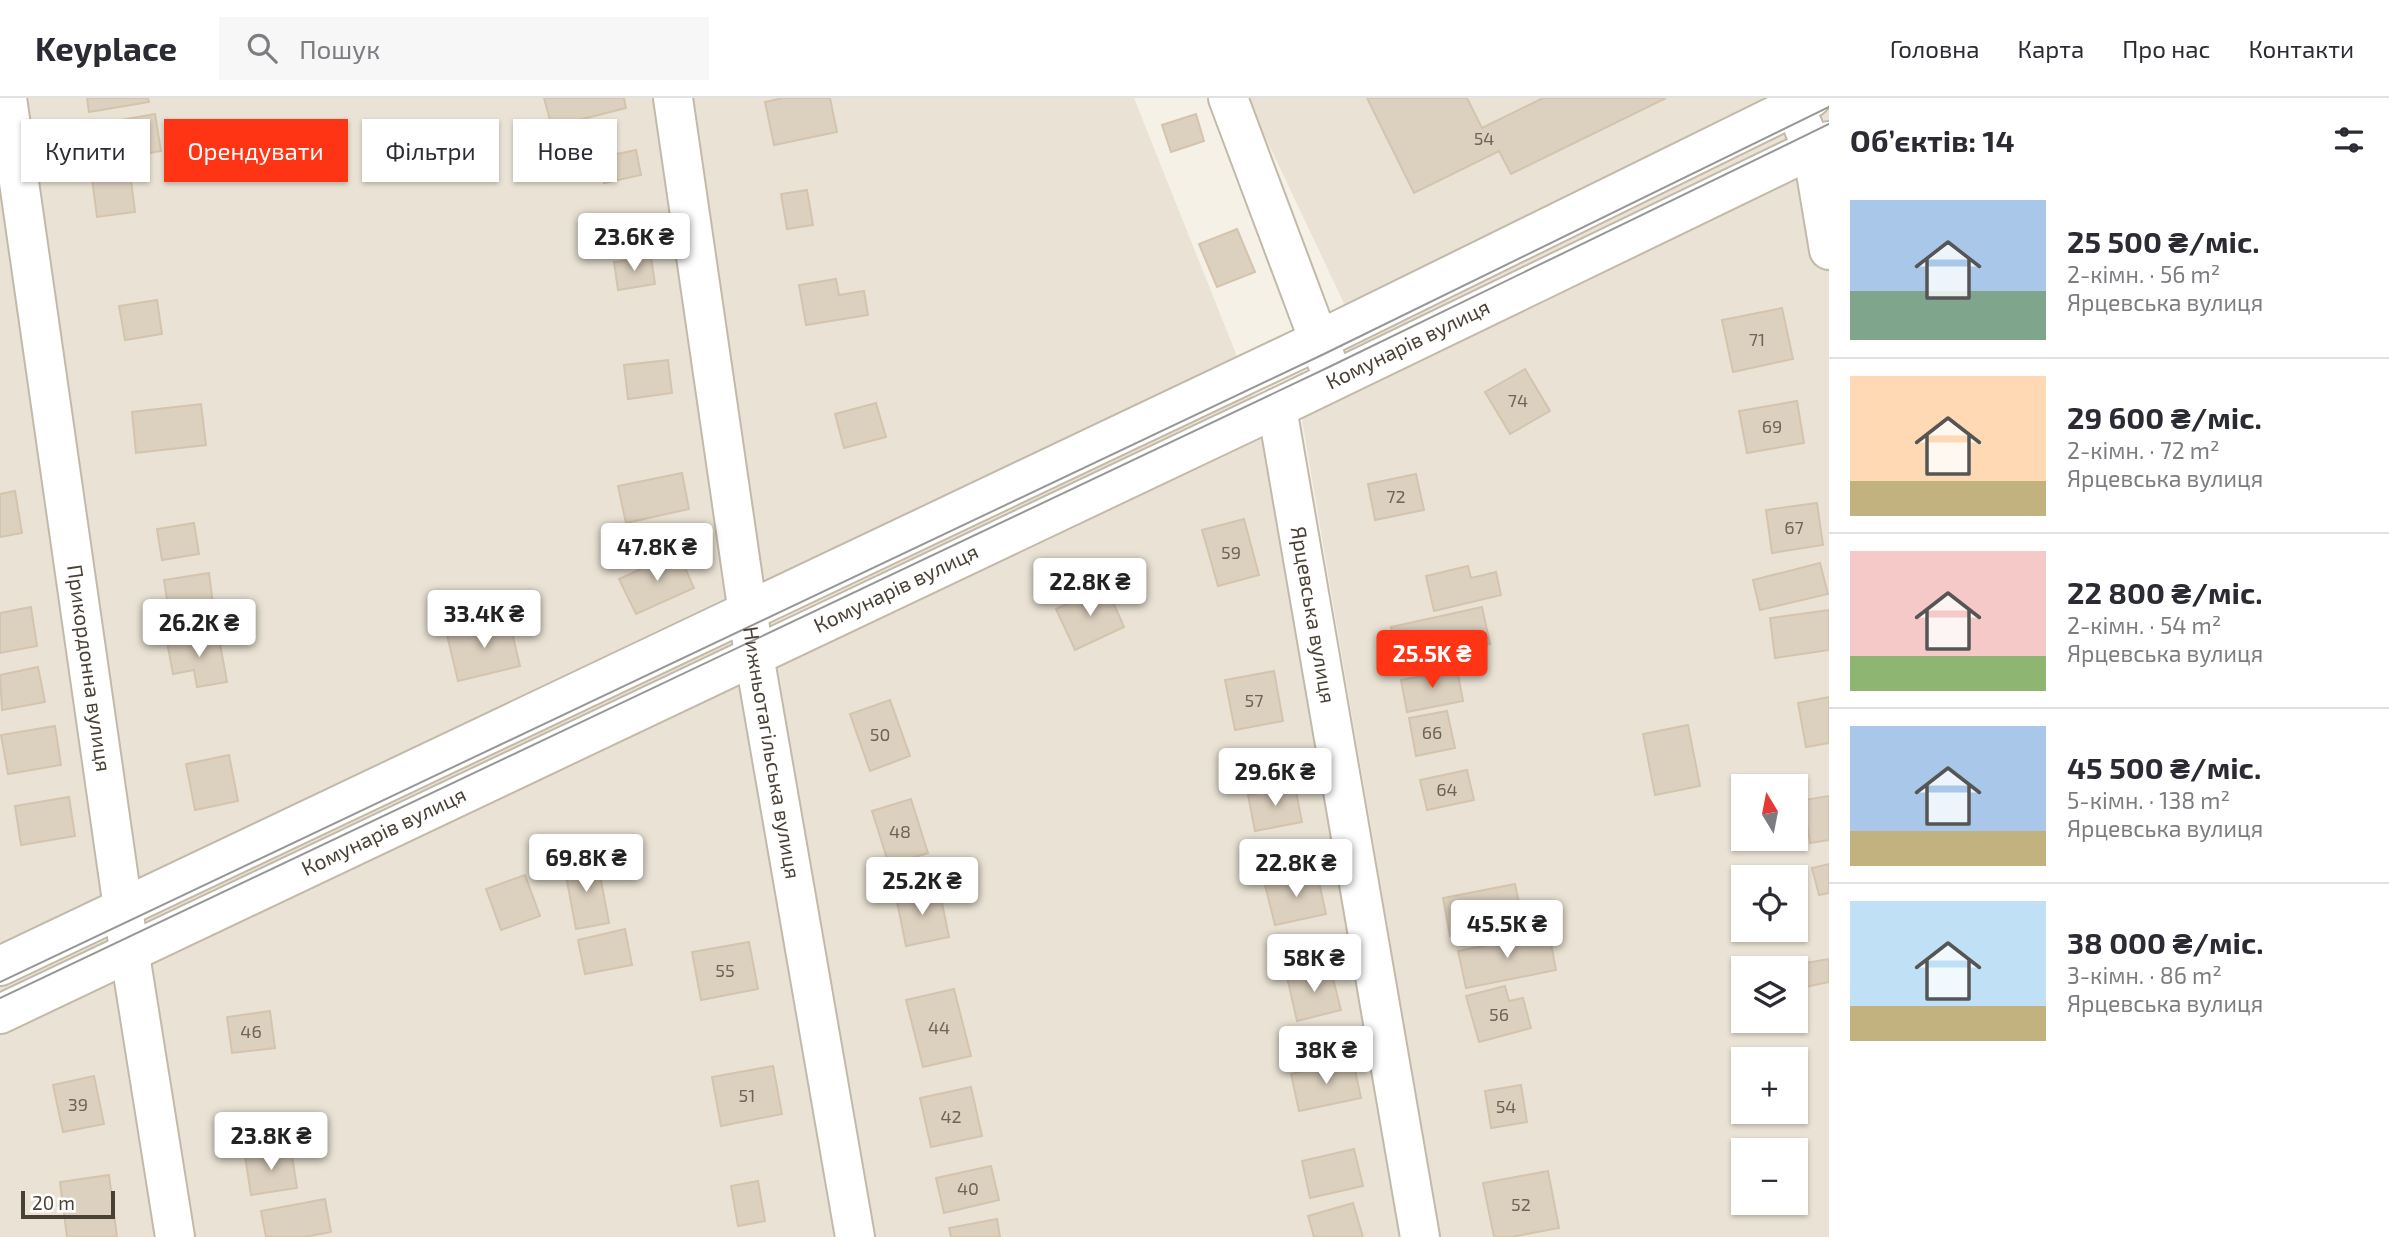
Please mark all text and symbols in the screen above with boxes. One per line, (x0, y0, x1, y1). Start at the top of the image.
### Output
search box (219, 17, 709, 80)
text: Keyplace (35, 28, 177, 68)
icon: search (243, 29, 281, 67)
text: Пошук (299, 33, 380, 64)
text: Головна (1890, 34, 1980, 63)
text: Карта (2018, 34, 2084, 63)
text: Про нас (2122, 34, 2210, 63)
text: Контакти (2248, 34, 2354, 63)
chip: Купити (21, 119, 150, 182)
chip: Орендувати (164, 119, 348, 182)
chip: Фільтри (362, 119, 499, 182)
chip: Нове (513, 119, 617, 182)
icon: filters (2330, 121, 2368, 159)
text: Об’єктів: 14 (1850, 122, 2015, 158)
house number: 54 (1474, 127, 1494, 149)
pin: 23.6K ₴ (569, 214, 699, 273)
text: 23.6K ₴ (594, 222, 674, 250)
text: 25 500 ₴/міс. (2067, 223, 2260, 259)
icon: home (1906, 228, 1990, 312)
text: 2-кімн. · 56 m² (2067, 260, 2220, 288)
text: Ярцевська вулиця (2067, 288, 2263, 316)
street label: Комунарів вулиця (1321, 293, 1493, 394)
house number: 71 (1749, 328, 1765, 350)
house number: 74 (1508, 389, 1528, 411)
text: 29 600 ₴/міс. (2067, 399, 2262, 435)
icon: home (1906, 404, 1990, 488)
house number: 69 (1762, 415, 1782, 437)
text: 2-кімн. · 72 m² (2067, 436, 2219, 464)
text: Ярцевська вулиця (2067, 464, 2263, 492)
house number: 72 (1386, 485, 1406, 507)
house number: 67 (1784, 516, 1804, 538)
pin: 47.8K ₴ (592, 524, 722, 583)
street label: Ярцевська вулиця (1287, 524, 1342, 705)
text: 47.8K ₴ (617, 532, 697, 560)
street label: Комунарів вулиця (809, 538, 982, 637)
house number: 59 (1221, 541, 1241, 563)
pin: 22.8K ₴ (1025, 559, 1155, 618)
street label: Прикордонна вулиця (63, 563, 117, 773)
text: 22.8K ₴ (1049, 567, 1131, 595)
text: 22 800 ₴/міс. (2067, 574, 2263, 610)
icon: home (1906, 579, 1990, 663)
pin: 33.4K ₴ (419, 590, 549, 650)
text: 33.4K ₴ (444, 599, 524, 627)
pin: 26.2K ₴ (134, 600, 264, 659)
text: 26.2K ₴ (159, 608, 239, 636)
text: 2-кімн. · 54 m² (2067, 611, 2221, 639)
street label: Нижньотагільська вулиця (739, 624, 807, 881)
pin: 25.5K ₴ (1367, 630, 1497, 690)
text: 25.5K ₴ (1392, 639, 1472, 667)
text: Ярцевська вулиця (2067, 639, 2263, 667)
house number: 57 (1245, 689, 1263, 711)
house number: 66 (1422, 721, 1442, 743)
house number: 50 (870, 723, 890, 745)
pin: 29.6K ₴ (1210, 748, 1340, 808)
text: 45 500 ₴/міс. (2067, 749, 2261, 785)
icon: home (1906, 754, 1990, 838)
text: 29.6K ₴ (1235, 757, 1315, 785)
north arrow (1731, 774, 1808, 850)
map controls (1731, 774, 1808, 1215)
house number: 64 (1436, 778, 1458, 800)
street label: Комунарів вулиця (297, 781, 470, 880)
text: 5-кімн. · 138 m² (2067, 786, 2230, 814)
text: Ярцевська вулиця (2067, 814, 2263, 842)
house number: 48 (889, 820, 911, 842)
pin: 69.8K ₴ (521, 834, 651, 894)
pin: 22.8K ₴ (1231, 840, 1361, 899)
text: 69.8K ₴ (545, 843, 627, 871)
text: 22.8K ₴ (1255, 848, 1337, 876)
pin: 25.2K ₴ (857, 858, 987, 917)
button: locate (1731, 865, 1808, 942)
text: 25.2K ₴ (882, 866, 962, 894)
pin: 45.5K ₴ (1442, 900, 1572, 960)
text: 45.5K ₴ (1467, 909, 1547, 937)
text: 38 000 ₴/міс. (2067, 924, 2264, 960)
icon: home (1906, 929, 1990, 1013)
pin: 58K ₴ (1265, 934, 1363, 994)
text: 58K ₴ (1283, 943, 1345, 971)
button: layers (1731, 956, 1808, 1033)
house number: 55 (715, 959, 735, 981)
text: 3-кімн. · 86 m² (2067, 961, 2222, 989)
text: Ярцевська вулиця (2067, 989, 2263, 1017)
house number: 56 (1489, 1003, 1509, 1025)
house number: 44 (928, 1016, 950, 1038)
house number: 46 (240, 1020, 262, 1042)
pin: 38K ₴ (1277, 1026, 1375, 1086)
text: 38K ₴ (1295, 1035, 1357, 1063)
button: + (1731, 1047, 1808, 1124)
house number: 51 (739, 1084, 755, 1106)
house number: 39 (68, 1093, 88, 1115)
house number: 54 (1496, 1095, 1516, 1117)
house number: 42 (940, 1105, 962, 1127)
pin: 23.8K ₴ (206, 1112, 336, 1172)
text: 23.8K ₴ (230, 1121, 312, 1149)
button: − (1731, 1138, 1808, 1215)
house number: 40 (957, 1177, 979, 1199)
scale bar (21, 1188, 116, 1220)
text: 20 m (32, 1191, 75, 1214)
house number: 52 (1511, 1193, 1531, 1215)

